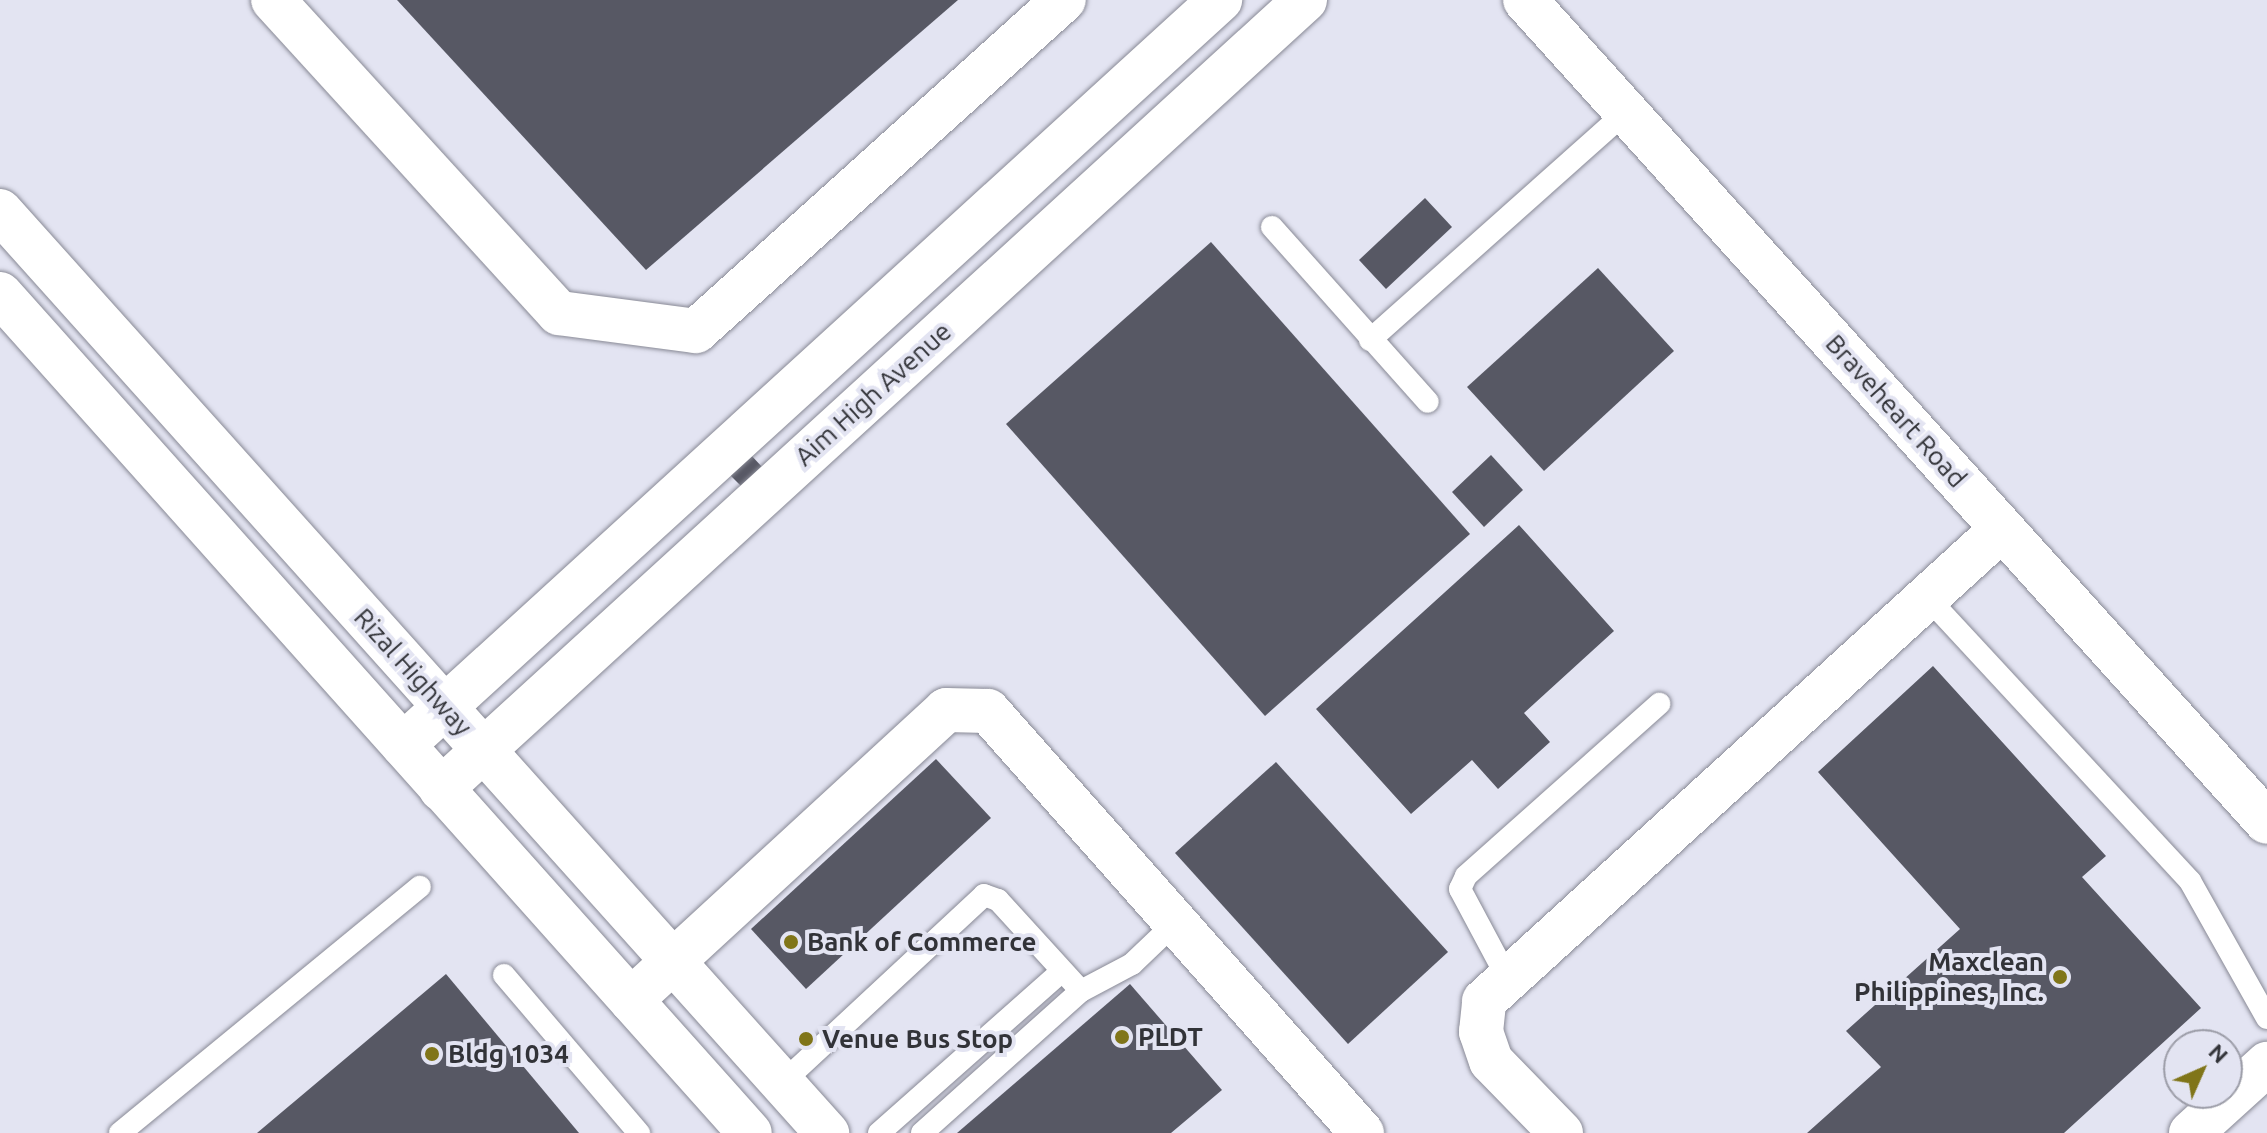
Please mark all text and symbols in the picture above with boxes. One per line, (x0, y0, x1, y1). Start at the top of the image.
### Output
street label: Aim High Avenue (788, 316, 958, 472)
street label: Braveheart Road (1819, 328, 1973, 494)
street label: Rizal Highway (348, 602, 478, 742)
place label: Bank of Commerce (807, 926, 1036, 958)
marker: Bank of Commerce (782, 933, 800, 951)
place label: Maxclean Philippines, Inc. (1854, 946, 2044, 1008)
marker: Maxclean Philippines, Inc. (2051, 968, 2069, 986)
place label: PLDT (1138, 1021, 1203, 1053)
place label: Venue Bus Stop (822, 1023, 1013, 1055)
marker: PLDT (1113, 1028, 1131, 1046)
north arrow (2163, 1029, 2243, 1109)
marker: Venue Bus Stop (797, 1030, 815, 1048)
place label: Bldg 1034 (448, 1038, 569, 1070)
text: N (2204, 1038, 2234, 1068)
marker: Bldg 1034 (423, 1045, 441, 1063)

